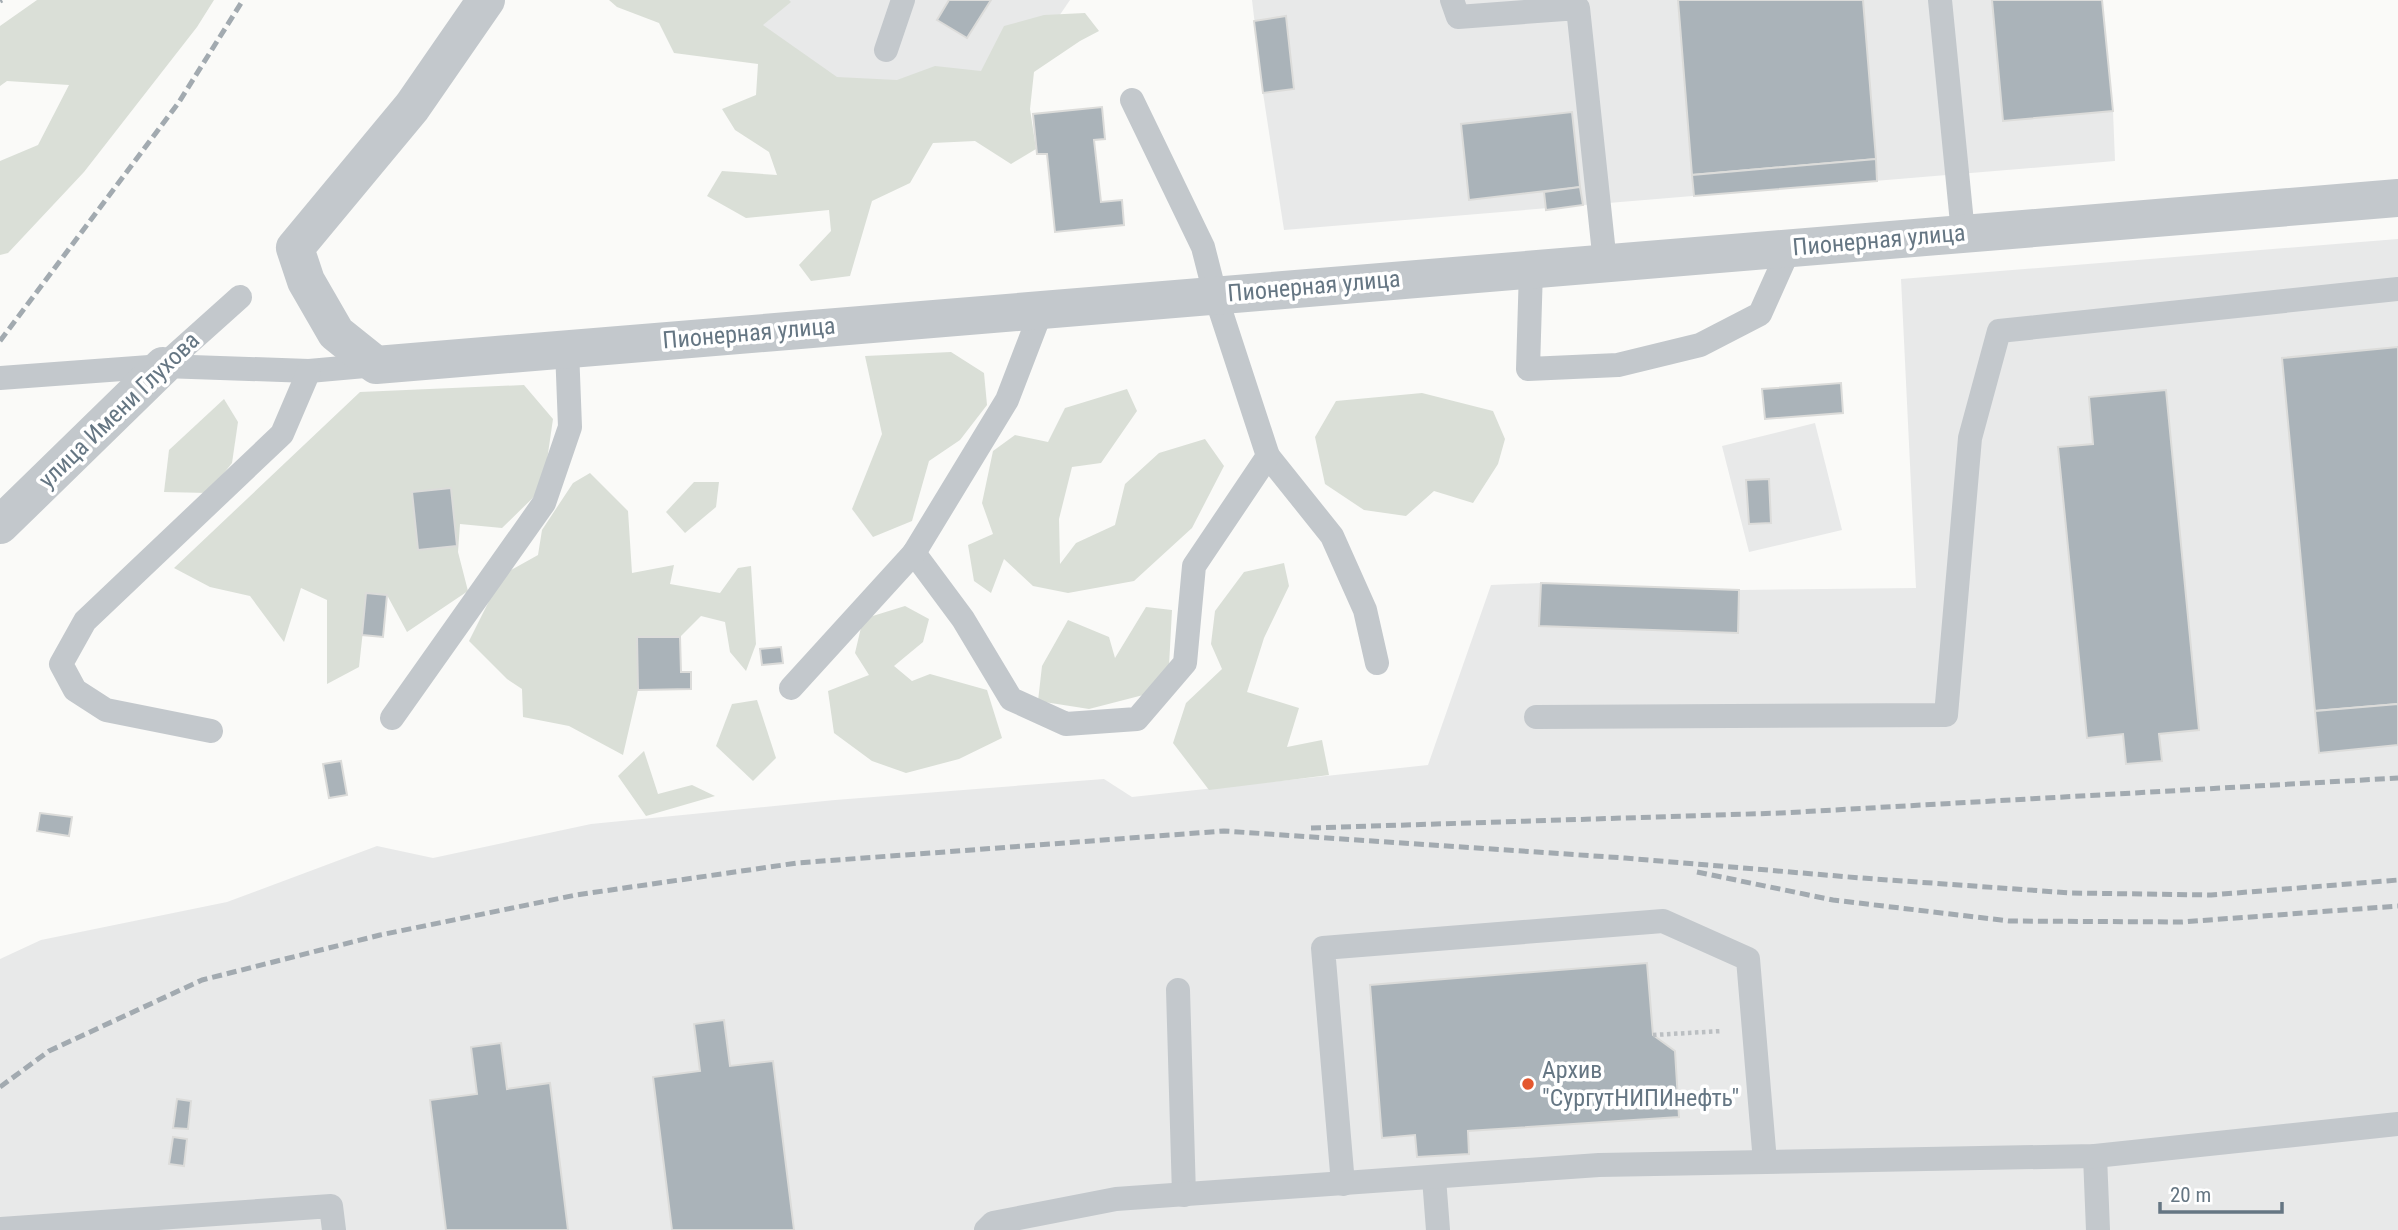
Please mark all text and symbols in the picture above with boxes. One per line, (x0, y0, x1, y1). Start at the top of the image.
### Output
street label: Пионерная улица (1791, 219, 1967, 261)
street label: Пионерная улица (1226, 265, 1402, 307)
street label: Пионерная улица (661, 312, 837, 354)
street label: улица Имени Глухова (33, 326, 205, 494)
place label: Архив "СургутНИПИнефть" (1542, 1056, 1739, 1112)
marker: Архив "СургутНИПИнефть" (1520, 1076, 1536, 1092)
scale bar (2160, 1170, 2282, 1214)
text: 20 m (2170, 1183, 2211, 1207)

